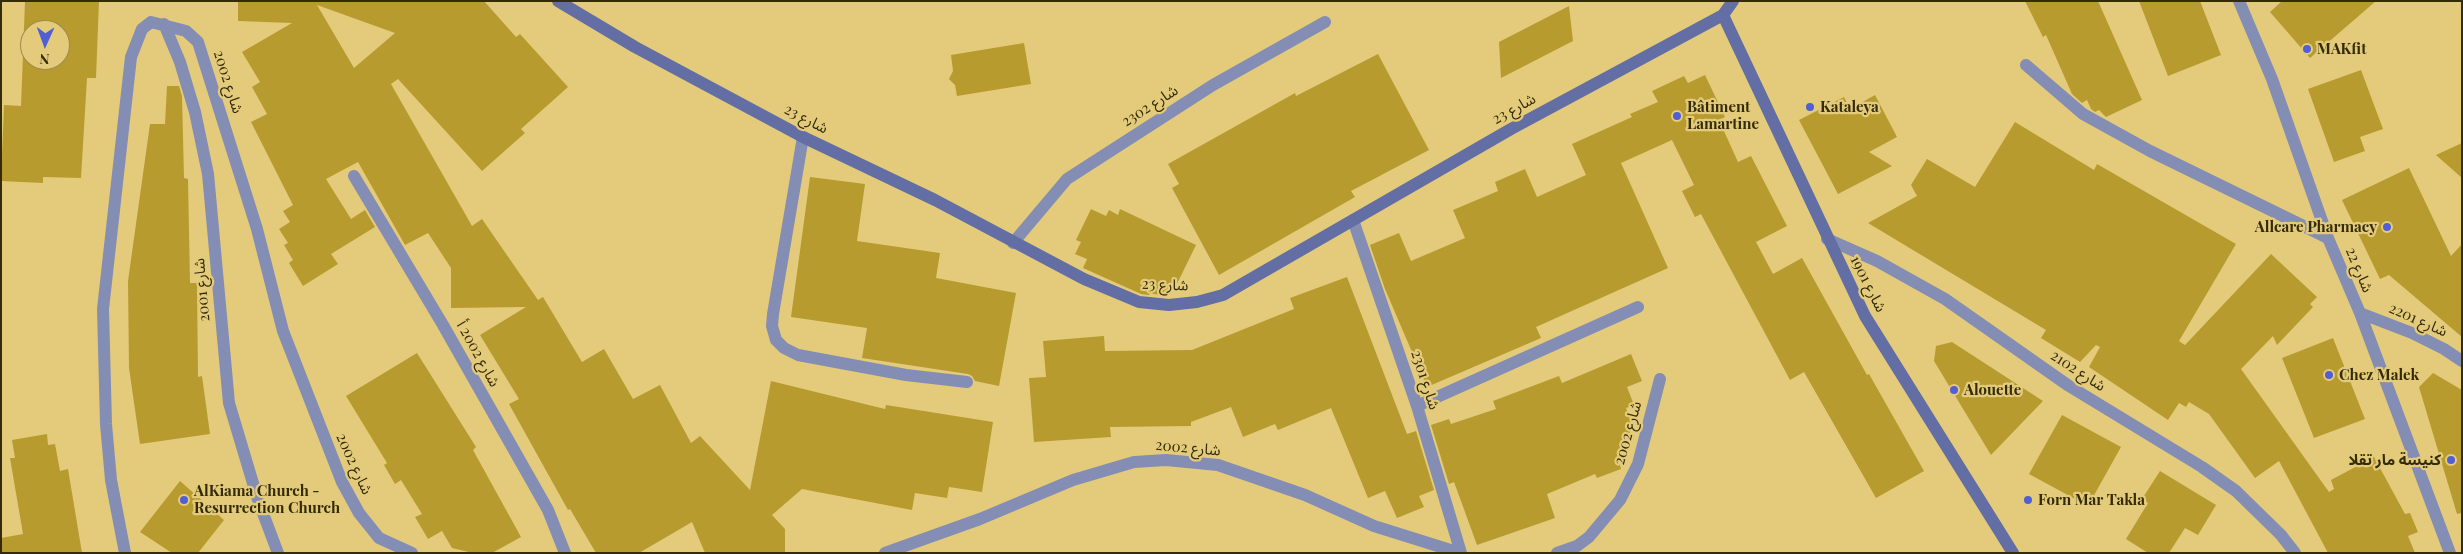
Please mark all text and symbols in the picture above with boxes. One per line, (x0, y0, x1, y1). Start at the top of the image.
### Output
north arrow (20, 20, 70, 70)
place label: MAKfit (2317, 40, 2366, 58)
marker: MAKfit (2301, 43, 2313, 55)
street label: شارع 2002 (209, 48, 247, 116)
text: N (39, 50, 50, 69)
street label: شارع 2302 (1119, 81, 1181, 131)
street label: شارع 23 (1489, 90, 1539, 128)
place label: Bâtiment Lamartine (1687, 98, 1759, 133)
place label: Kataleya (1820, 98, 1879, 116)
street label: شارع 23 (781, 100, 831, 138)
marker: Kataleya (1804, 101, 1816, 113)
marker: Bâtiment Lamartine (1671, 110, 1683, 122)
place label: Allcare Pharmacy (2255, 218, 2377, 236)
marker: Allcare Pharmacy (2381, 221, 2393, 233)
street label: شارع 22 (2341, 245, 2377, 295)
street label: شارع 1901 (1846, 253, 1890, 315)
street label: شارع 2001 (190, 257, 214, 323)
street label: شارع 23 (1141, 275, 1189, 295)
street label: شارع 2201 (2386, 299, 2450, 341)
street label: شارع 2002 أ (453, 318, 503, 390)
street label: شارع 2102 (2047, 347, 2109, 395)
street label: شارع 2301 (1407, 348, 1443, 412)
place label: Chez Malek (2339, 366, 2419, 384)
marker: Chez Malek (2323, 369, 2335, 381)
place label: Alouette (1964, 381, 2021, 399)
marker: Alouette (1948, 384, 1960, 396)
street label: شارع 2002 (1610, 399, 1646, 467)
street label: شارع 2002 (332, 431, 376, 497)
street label: شارع 2002 (1155, 436, 1221, 460)
place label: كنيسة مار تقلا (2349, 451, 2441, 469)
marker: كنيسة مار تقلا (2445, 454, 2457, 466)
place label: AlKiama Church - Resurrection Church (194, 482, 340, 517)
place label: Forn Mar Takla (2038, 491, 2145, 509)
marker: AlKiama Church - Resurrection Church (178, 494, 190, 506)
marker: Forn Mar Takla (2022, 494, 2034, 506)

